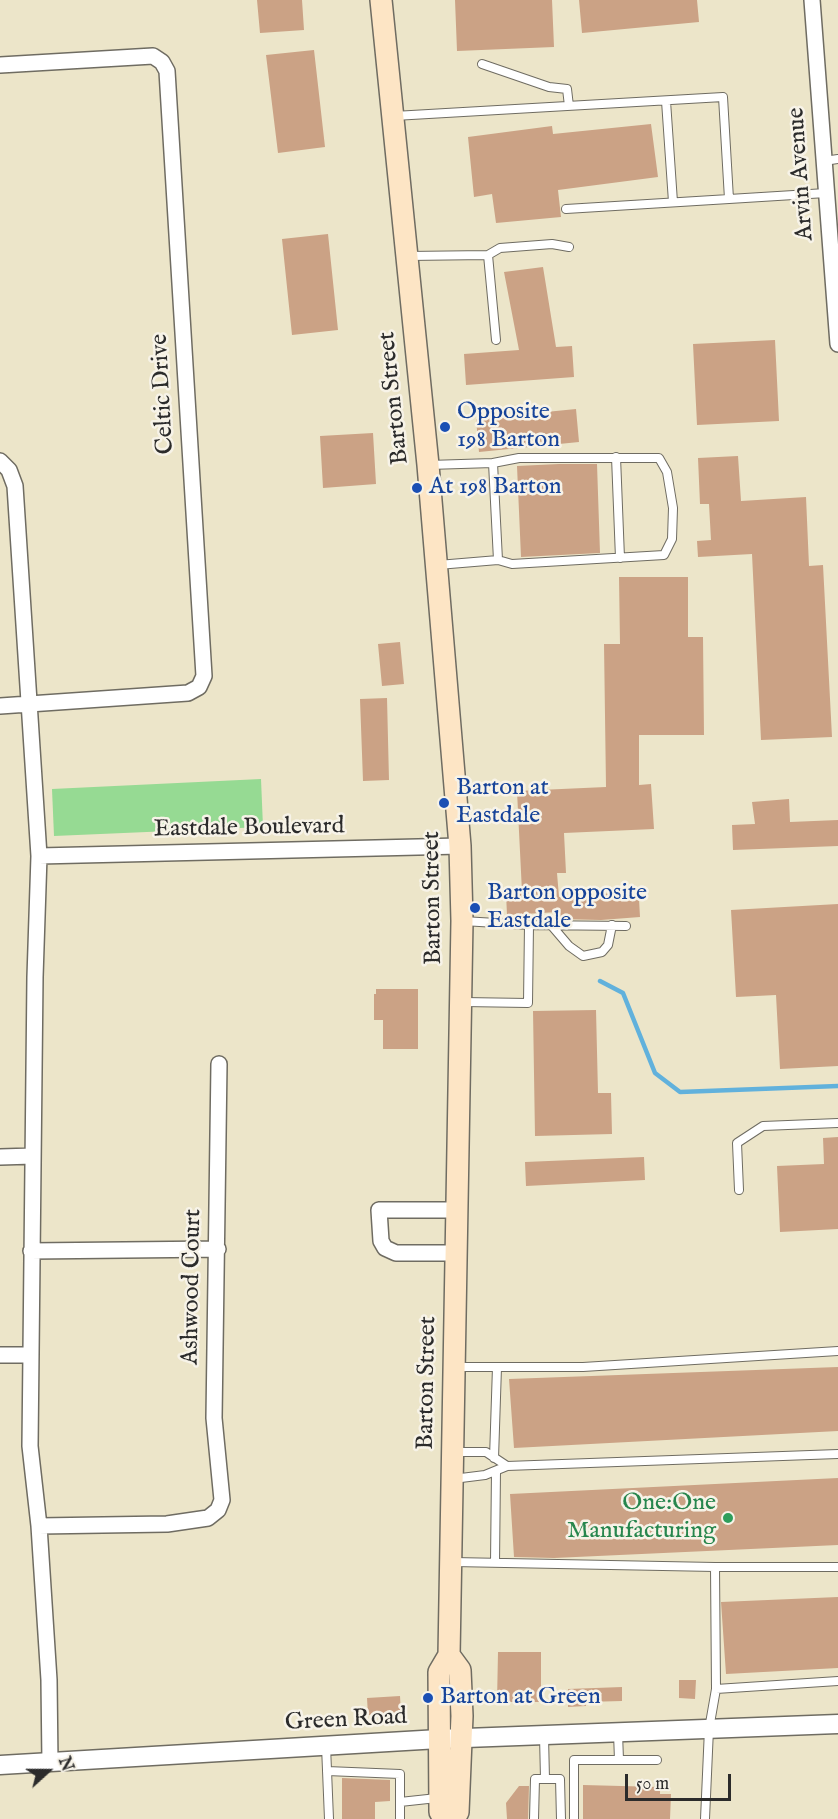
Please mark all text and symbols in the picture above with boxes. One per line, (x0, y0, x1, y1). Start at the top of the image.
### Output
street label: Arvin Avenue (783, 106, 821, 242)
street label: Barton Street (374, 330, 416, 466)
street label: Celtic Drive (146, 333, 182, 455)
place label: Opposite 198 Barton (457, 399, 560, 455)
marker: Opposite 198 Barton (438, 420, 452, 434)
place label: At 198 Barton (429, 474, 562, 502)
marker: At 198 Barton (410, 481, 424, 495)
place label: Barton at Eastdale (456, 775, 549, 831)
marker: Barton at Eastdale (437, 796, 451, 810)
street label: Eastdale Boulevard (153, 813, 345, 845)
street label: Barton Street (418, 831, 450, 965)
place label: Barton opposite Eastdale (487, 880, 647, 936)
marker: Barton opposite Eastdale (468, 901, 482, 915)
street label: Ashwood Court (177, 1209, 209, 1365)
street label: Barton Street (412, 1316, 444, 1450)
place label: One:One Manufacturing (567, 1490, 716, 1546)
marker: One:One Manufacturing (721, 1511, 735, 1525)
place label: Barton at Green (440, 1684, 601, 1712)
marker: Barton at Green (421, 1691, 435, 1705)
street label: Green Road (284, 1703, 408, 1739)
north arrow (18, 1741, 78, 1801)
text: N (53, 1755, 77, 1775)
scale bar (628, 1762, 734, 1800)
text: 50 m (636, 1773, 669, 1796)

